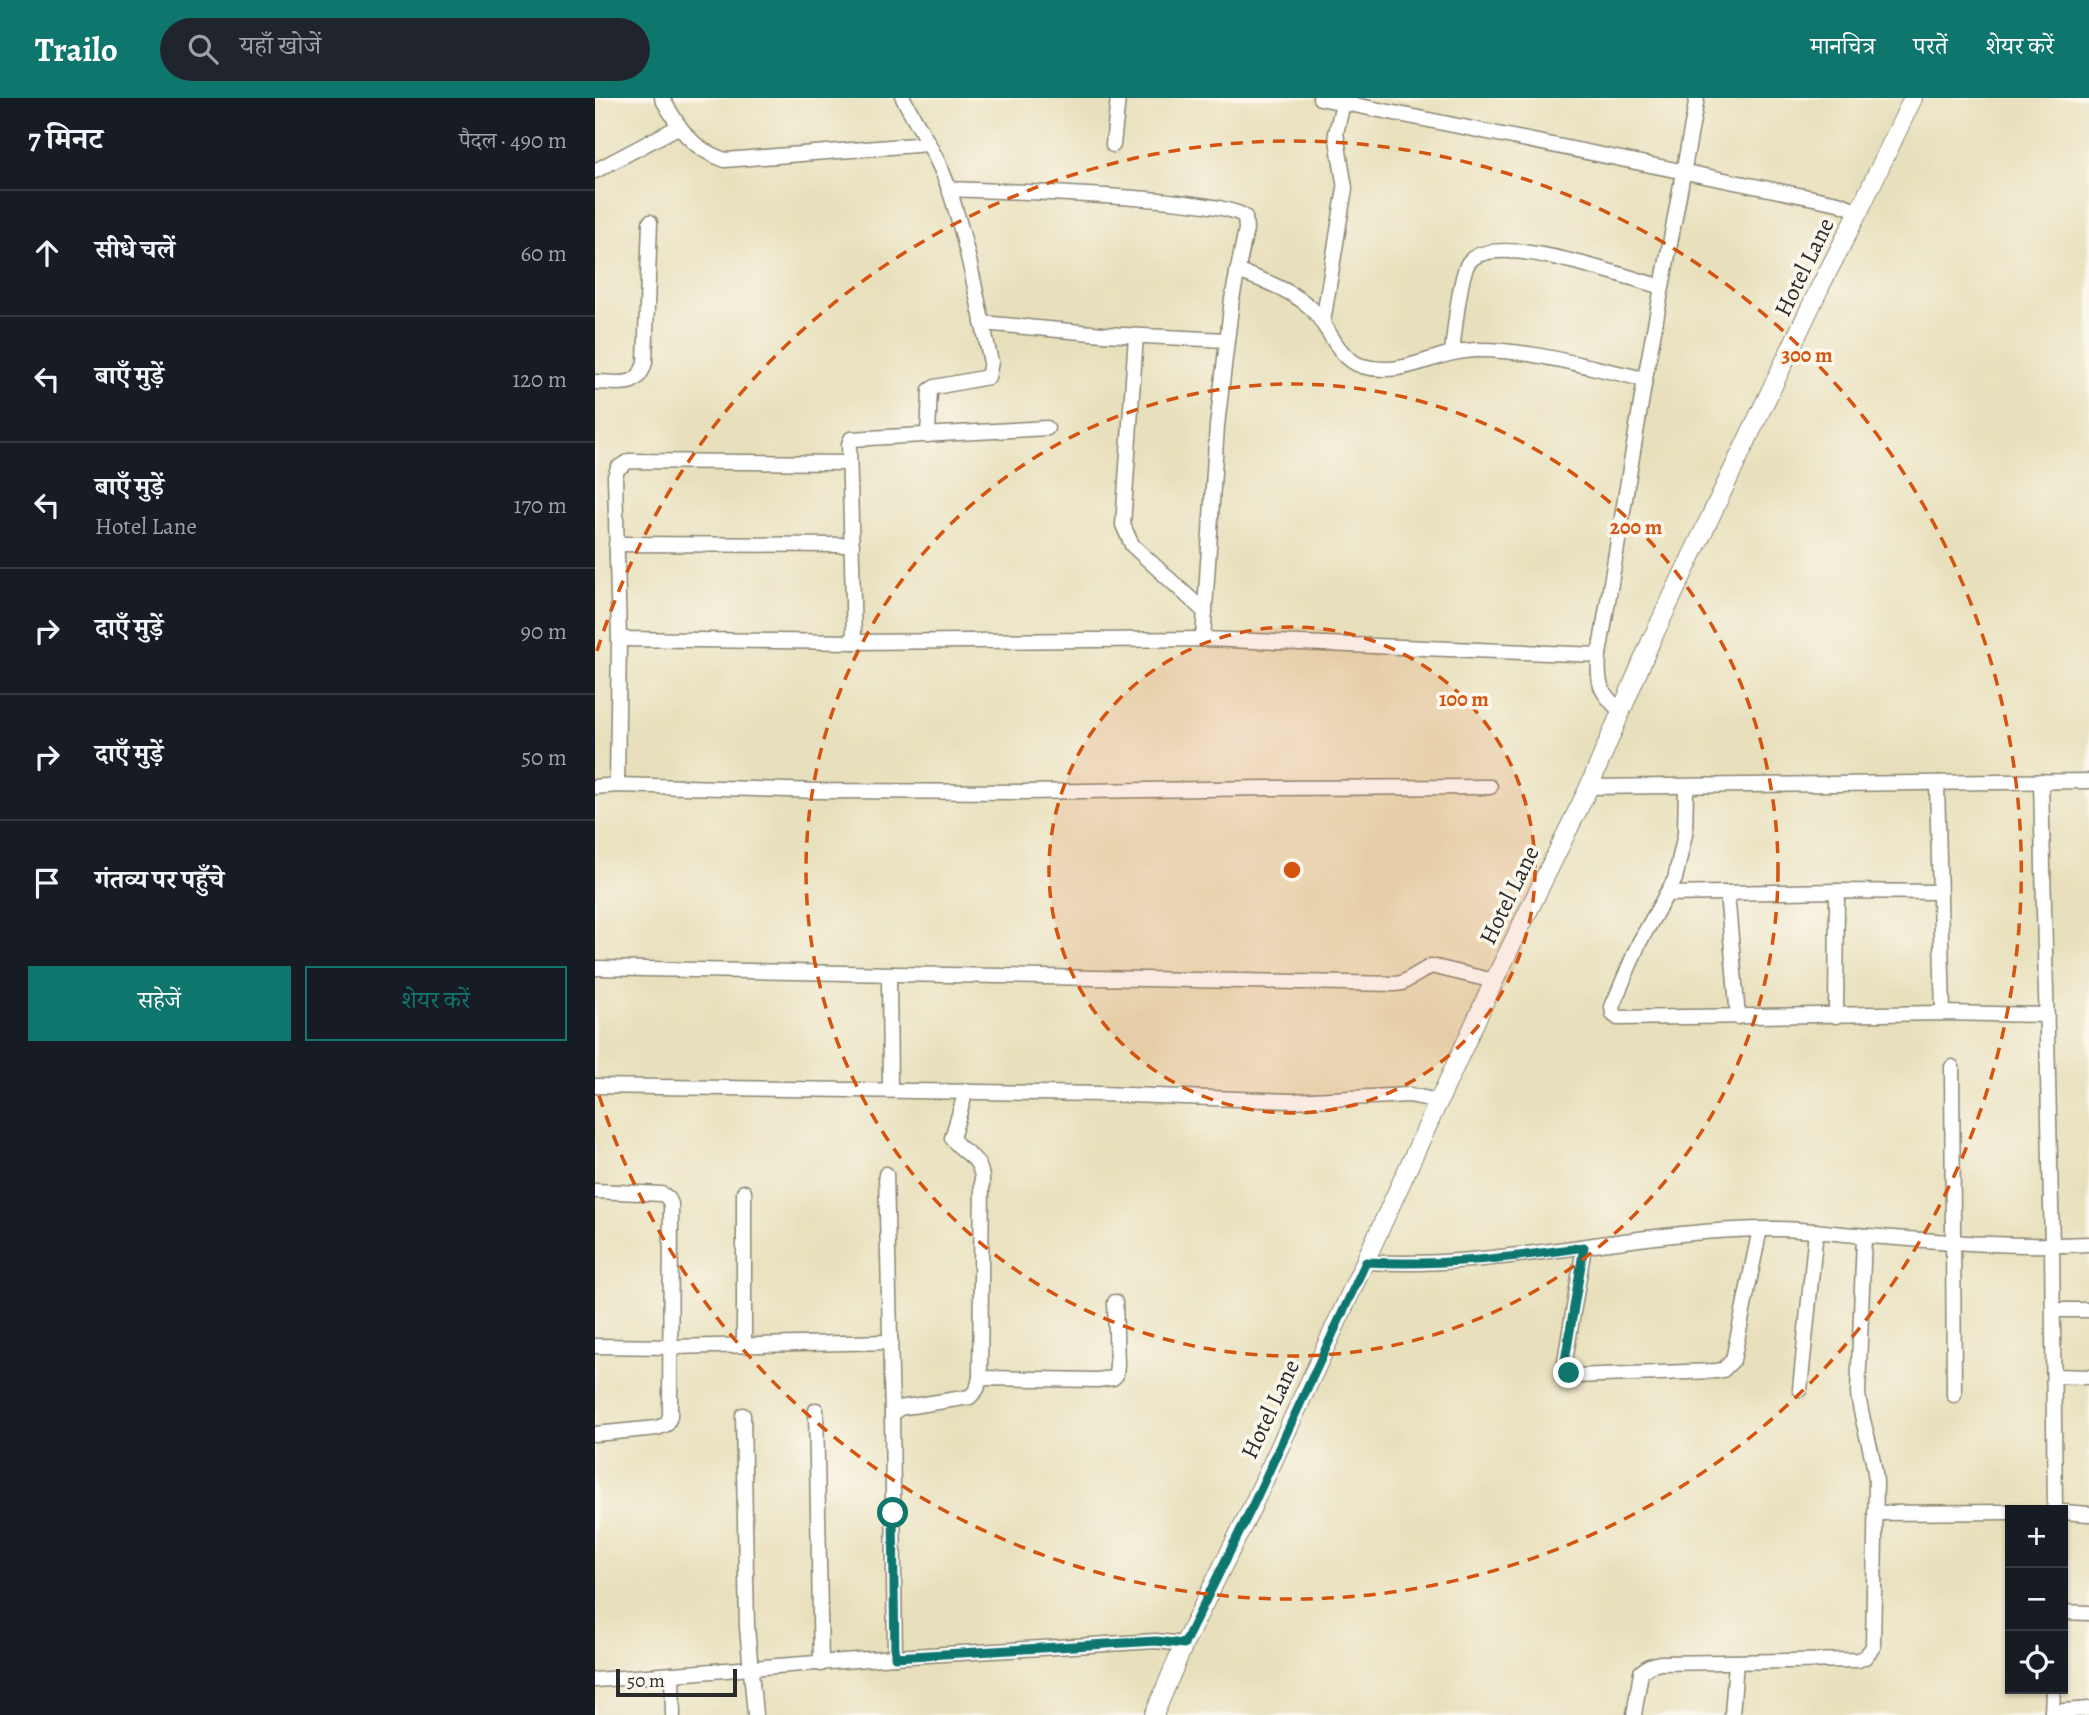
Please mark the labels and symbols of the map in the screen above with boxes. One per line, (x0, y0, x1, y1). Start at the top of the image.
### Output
street label: Hotel Lane (1766, 212, 1842, 322)
text: 300 m (1781, 341, 1833, 369)
text: 200 m (1610, 513, 1663, 541)
text: 100 m (1439, 685, 1489, 713)
street label: Hotel Lane (1471, 840, 1547, 950)
centre of rings (1280, 858, 1304, 882)
street label: Hotel Lane (1233, 1354, 1307, 1464)
route end (1553, 1357, 1584, 1388)
route start (877, 1497, 908, 1528)
scale bar (616, 1666, 737, 1698)

